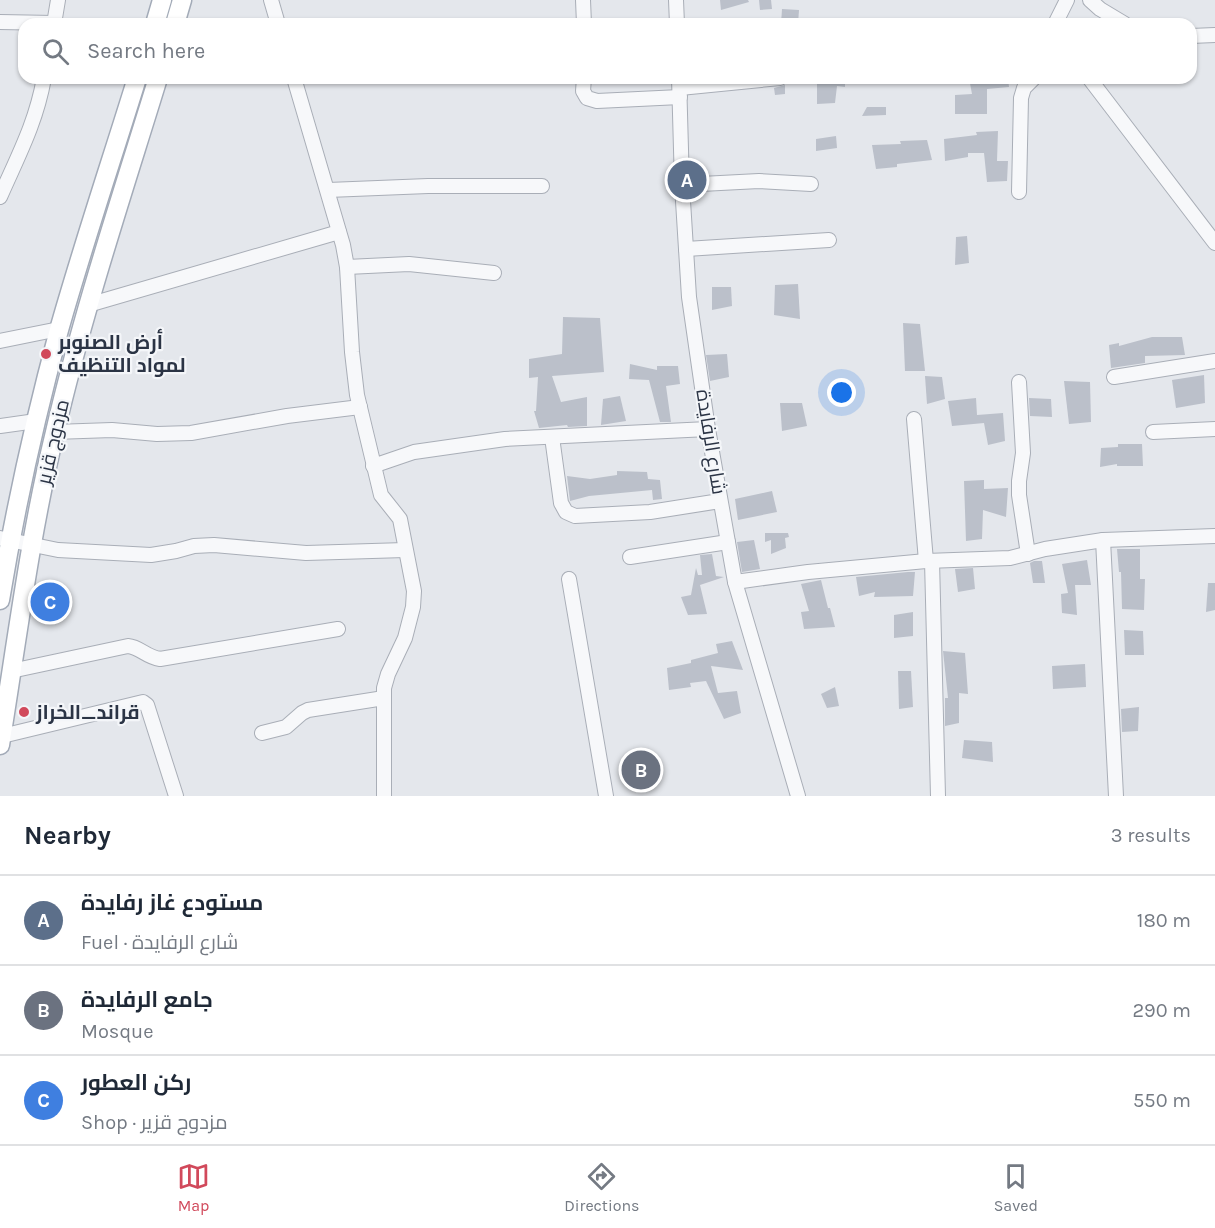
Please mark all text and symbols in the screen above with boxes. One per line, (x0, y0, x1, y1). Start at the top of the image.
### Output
search box (18, 18, 1197, 84)
icon: search (39, 35, 72, 68)
text: Search here (87, 38, 205, 64)
pin: A (668, 158, 706, 202)
place label: أرض الصنوبر لمواد التنظيف (57, 328, 186, 377)
marker: أرض الصنوبر لمواد التنظيف (39, 347, 53, 361)
your location (827, 378, 856, 407)
street label: شارع الرفايدة (689, 388, 731, 497)
street label: مزدوج قزير (32, 397, 76, 488)
pin: C (31, 580, 70, 624)
place label: قراند_الخراز (35, 701, 140, 724)
marker: قراند_الخراز (17, 705, 31, 719)
pin: B (622, 748, 660, 792)
text: Nearby (24, 820, 111, 851)
text: 3 results (1111, 824, 1191, 847)
text: مستودع غاز رفايدة (81, 890, 263, 916)
text: A (37, 909, 50, 932)
text: 180 m (1137, 909, 1191, 932)
text: Fuel · شارع الرفايدة (81, 931, 238, 954)
text: جامع الرفايدة (81, 987, 213, 1013)
text: B (37, 999, 50, 1022)
text: 290 m (1132, 999, 1191, 1022)
text: Mosque (81, 1020, 153, 1043)
text: ركن العطور (81, 1070, 191, 1096)
text: C (37, 1089, 50, 1112)
text: 550 m (1133, 1089, 1191, 1112)
text: Shop · مزدوج قزير (81, 1111, 228, 1134)
tab: Map (177, 1160, 210, 1215)
tab: Directions (564, 1160, 639, 1215)
tab: Saved (994, 1160, 1038, 1215)

